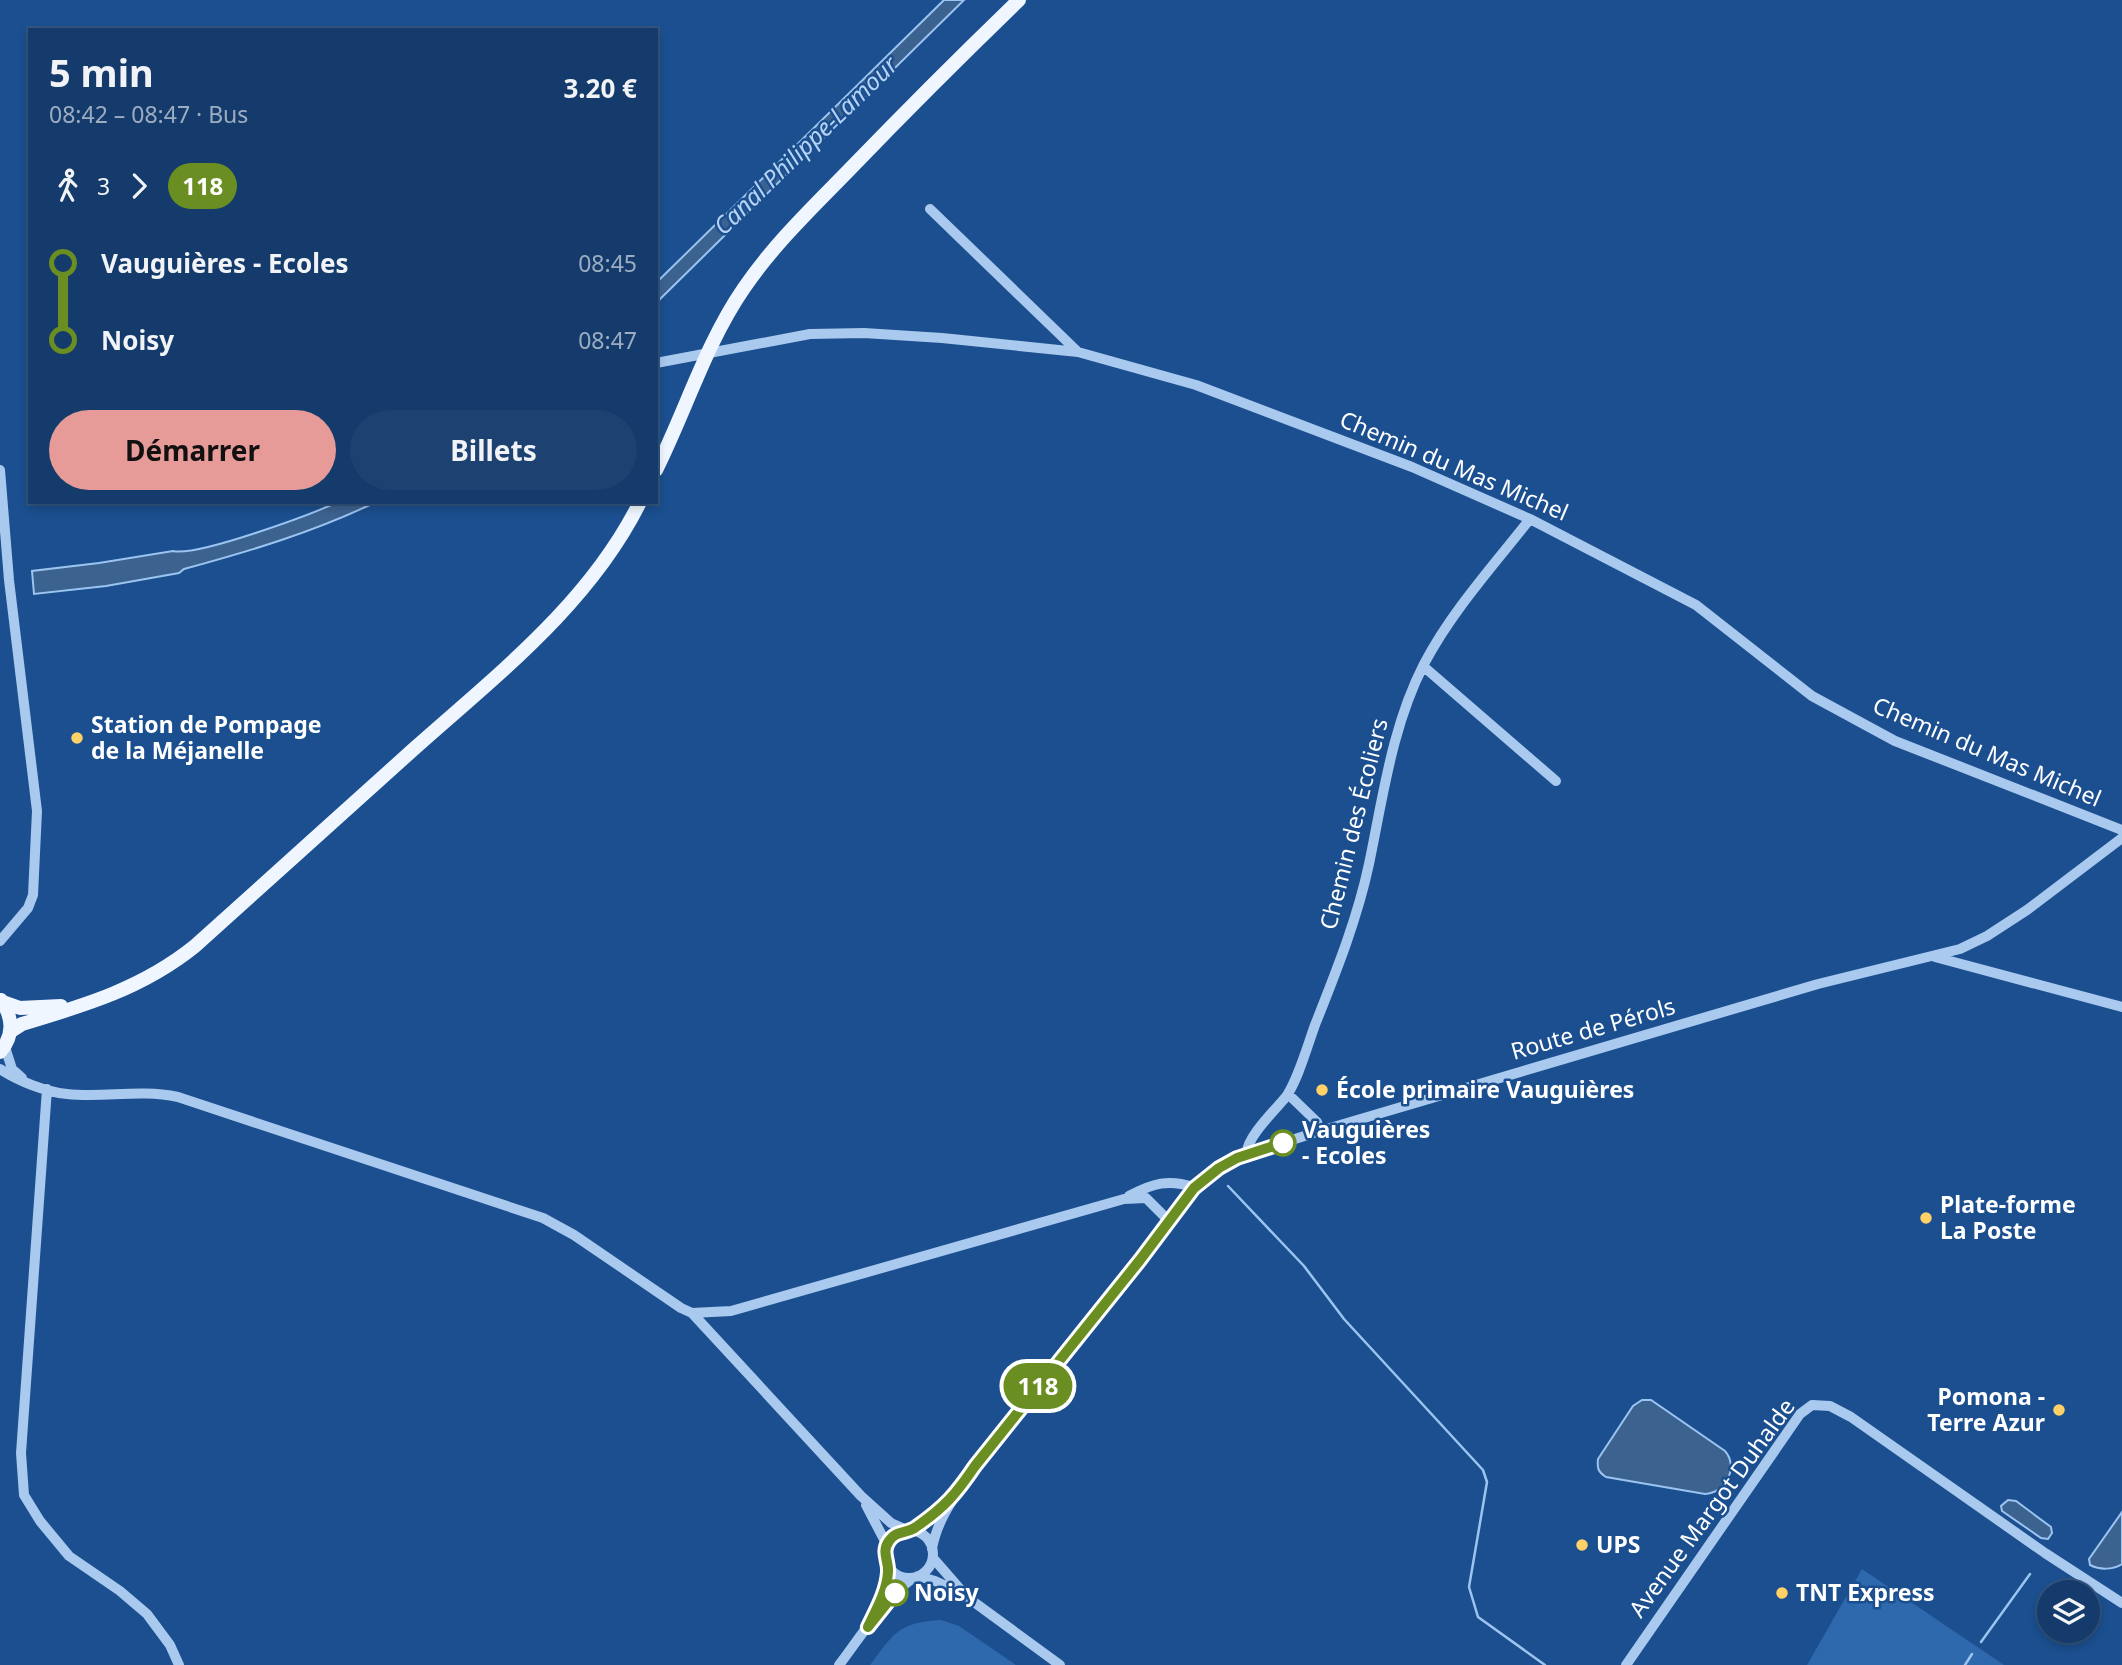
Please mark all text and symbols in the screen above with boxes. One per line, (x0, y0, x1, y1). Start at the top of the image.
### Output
text: 5 min (49, 46, 154, 98)
water label: Canal Philippe-Lamour (706, 47, 905, 242)
text: 3.20 € (563, 70, 637, 106)
text: 08:42 – 08:47 · Bus (49, 98, 248, 130)
icon: walk (49, 167, 87, 205)
icon: forward (120, 167, 158, 205)
text: 118 (182, 169, 223, 202)
text: 3 (97, 170, 110, 202)
text: Vauguières - Ecoles (101, 245, 349, 281)
text: 08:45 (578, 247, 637, 279)
text: Noisy (101, 322, 174, 358)
text: 08:47 (578, 324, 637, 356)
street label: Chemin du Mas Michel (1335, 402, 1574, 528)
button: Démarrer (49, 410, 336, 490)
button: Billets (350, 410, 637, 490)
street label: Chemin du Mas Michel (1868, 688, 2107, 814)
place label: Station de Pompage de la Méjanelle (91, 708, 322, 766)
street label: Chemin des Écoliers (1311, 715, 1395, 933)
marker: Station de Pompage de la Méjanelle (69, 730, 85, 746)
street label: Route de Pérols (1507, 989, 1679, 1067)
place label: École primaire Vauguières (1336, 1073, 1634, 1105)
marker: École primaire Vauguières (1314, 1082, 1330, 1098)
place label: Vauguières - Ecoles (1302, 1113, 1430, 1171)
marker: Vauguières - Ecoles (1270, 1130, 1296, 1156)
place label: Plate-forme La Poste (1940, 1188, 2076, 1246)
marker: Plate-forme La Poste (1918, 1210, 1934, 1226)
line badge: 118 (998, 1363, 1078, 1409)
text: 118 (1017, 1369, 1059, 1402)
place label: Pomona - Terre Azur (1927, 1380, 2045, 1438)
street label: Avenue Margot Duhalde (1621, 1392, 1802, 1623)
marker: Pomona - Terre Azur (2051, 1402, 2067, 1418)
place label: UPS (1596, 1528, 1640, 1560)
marker: UPS (1574, 1537, 1590, 1553)
place label: Noisy (914, 1576, 979, 1608)
place label: TNT Express (1796, 1576, 1935, 1608)
marker: Noisy (882, 1580, 908, 1606)
map controls (2037, 1580, 2100, 1643)
button: layers (2037, 1580, 2100, 1643)
marker: TNT Express (1774, 1585, 1790, 1601)

